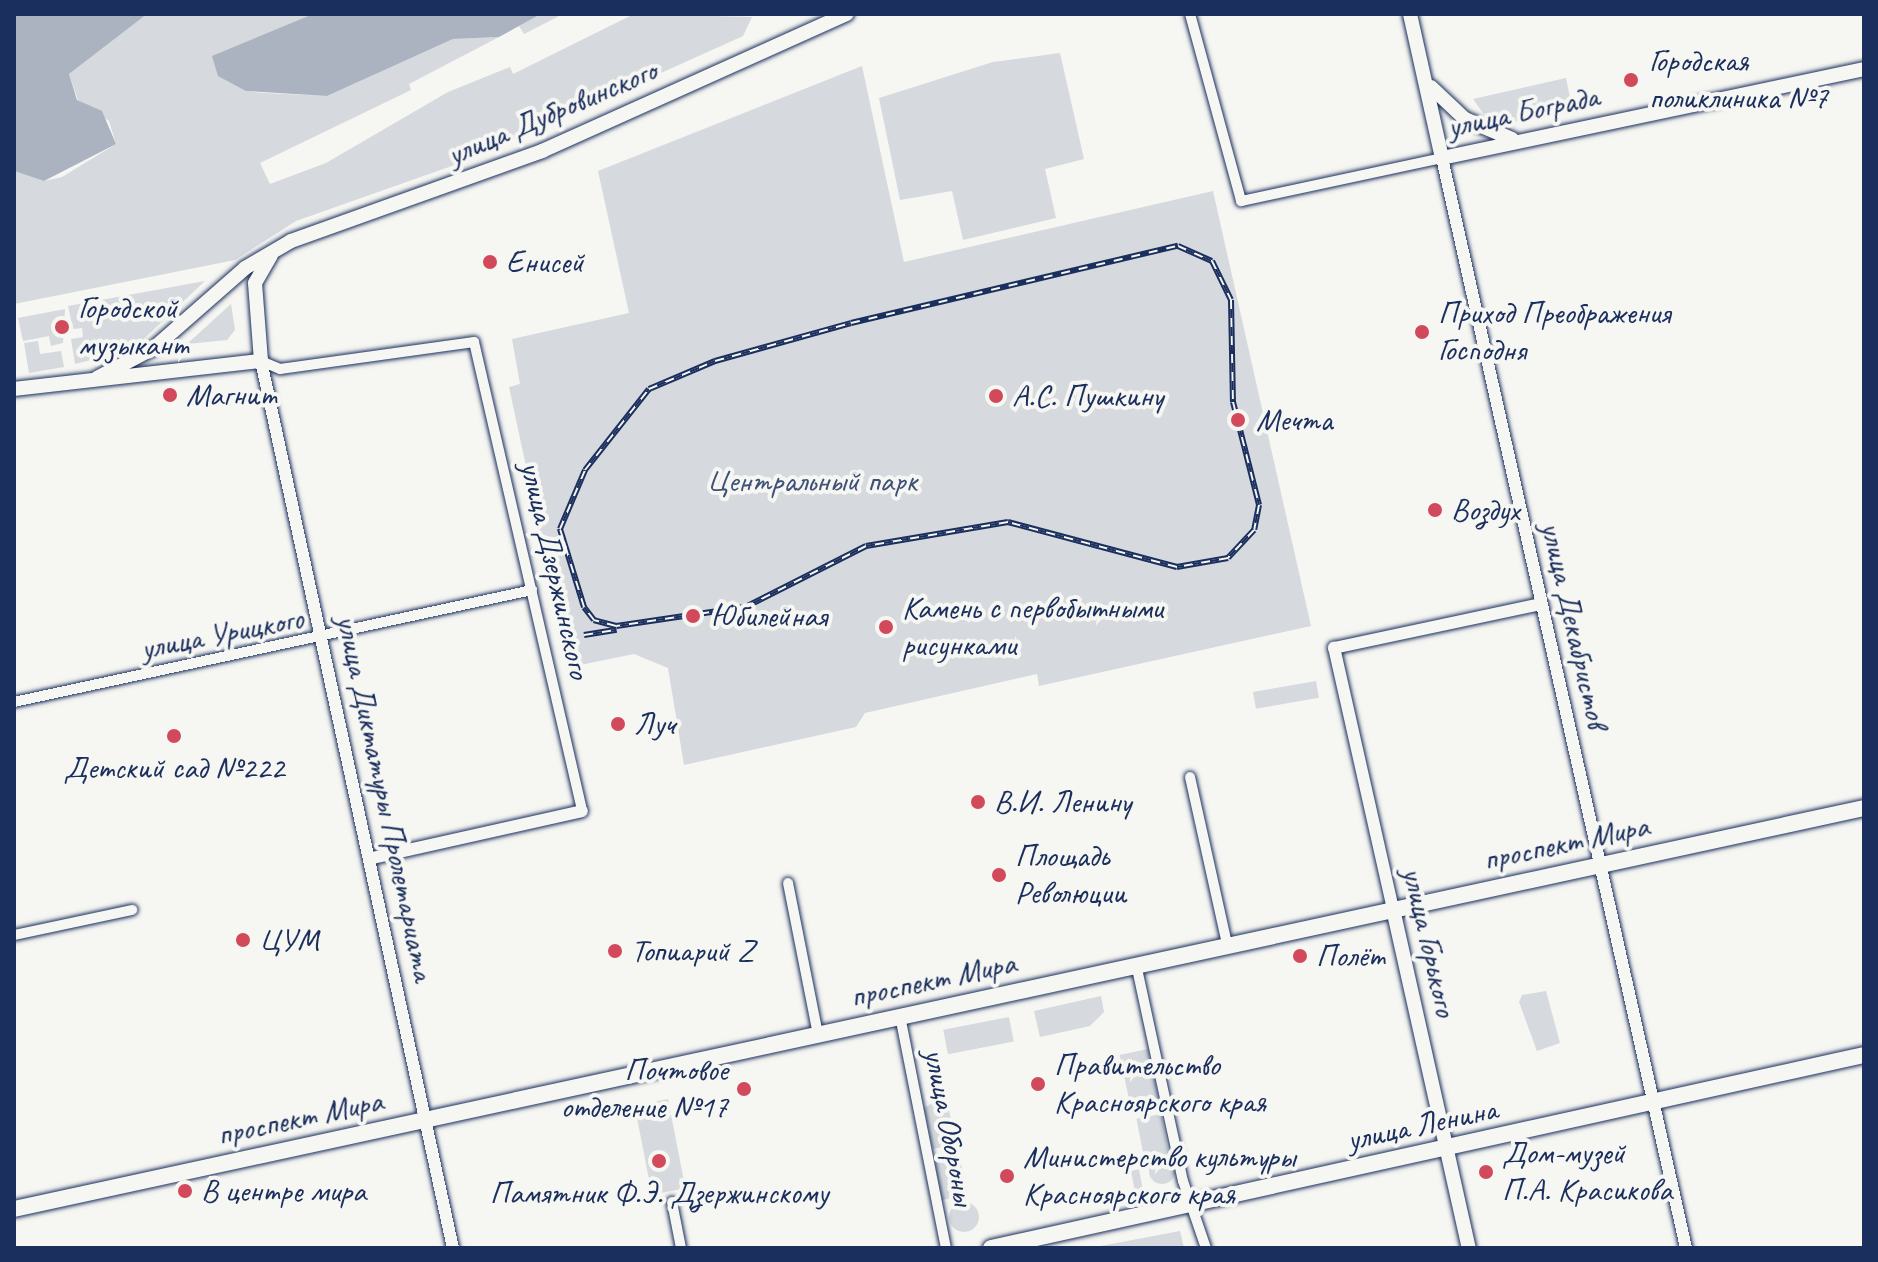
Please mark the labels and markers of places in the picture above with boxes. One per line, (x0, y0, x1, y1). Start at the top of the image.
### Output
place label: Городская поликлиника №7 (1649, 43, 1828, 118)
marker: Городская поликлиника №7 (1620, 69, 1642, 91)
place label: Енисей (506, 243, 584, 281)
marker: Енисей (481, 253, 499, 271)
place label: Городской музыкант (78, 290, 189, 365)
place label: Приход Преображения Господня (1438, 295, 1674, 370)
marker: Городской музыкант (53, 318, 71, 336)
marker: Приход Преображения Господня (1413, 323, 1431, 341)
place label: Магнит (186, 376, 277, 414)
place label: А.С. Пушкину (1012, 377, 1163, 415)
marker: Магнит (161, 386, 179, 404)
marker: А.С. Пушкину (987, 387, 1005, 405)
place label: Мечта (1256, 401, 1332, 439)
marker: Мечта (1227, 409, 1249, 431)
place label: Воздух (1451, 491, 1520, 529)
marker: Воздух (1426, 501, 1444, 519)
place label: Камень с первобытными рисунками (902, 590, 1163, 665)
place label: Юбилейная (711, 597, 827, 635)
marker: Юбилейная (682, 605, 704, 627)
marker: Камень с первобытными рисунками (877, 618, 895, 636)
place label: Луч (634, 705, 675, 743)
marker: Луч (609, 715, 627, 733)
marker: Детский сад №222 (165, 727, 183, 745)
place label: Детский сад №222 (64, 749, 284, 787)
place label: В.И. Ленину (994, 783, 1131, 821)
marker: В.И. Ленину (969, 793, 987, 811)
place label: Площадь Революции (1015, 838, 1126, 913)
marker: Площадь Революции (990, 866, 1008, 884)
place label: ЦУМ (259, 921, 319, 959)
marker: ЦУМ (234, 931, 252, 949)
place label: Топиарий Z (631, 932, 754, 970)
place label: Полёт (1316, 937, 1384, 975)
marker: Топиарий Z (606, 942, 624, 960)
marker: Полёт (1291, 947, 1309, 965)
place label: Правительство Красноярского края (1054, 1047, 1265, 1122)
place label: Почтовое отделение №17 (561, 1052, 728, 1127)
marker: Правительство Красноярского края (1029, 1075, 1047, 1093)
marker: Почтовое отделение №17 (735, 1080, 753, 1098)
place label: Дом-музей П.А. Красикова (1502, 1135, 1672, 1210)
place label: Министерство культуры Красноярского края (1023, 1139, 1290, 1214)
marker: Памятник Ф.Э. Дзержинскому (650, 1152, 668, 1170)
marker: Дом-музей П.А. Красикова (1477, 1163, 1495, 1181)
marker: Министерство культуры Красноярского края (998, 1167, 1016, 1185)
place label: В центре мира (201, 1172, 362, 1210)
place label: Памятник Ф.Э. Дзержинскому (490, 1174, 828, 1212)
marker: В центре мира (176, 1182, 194, 1200)

